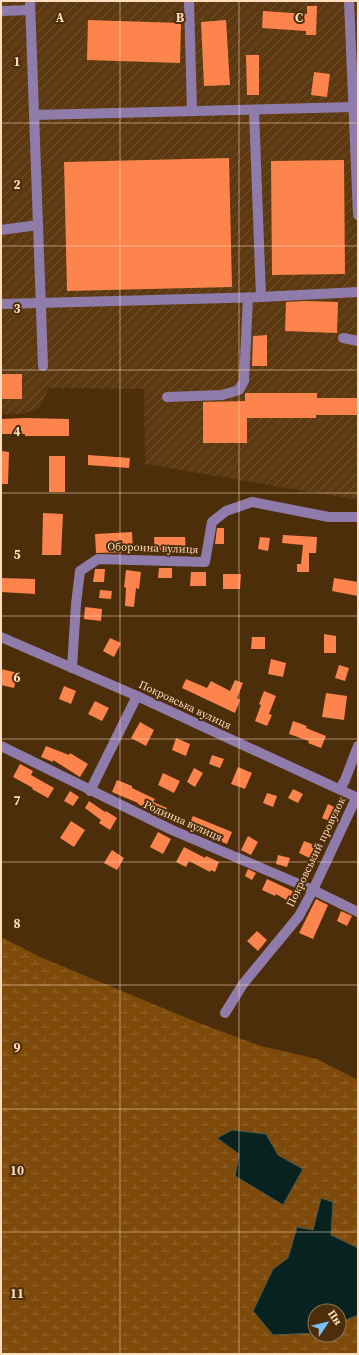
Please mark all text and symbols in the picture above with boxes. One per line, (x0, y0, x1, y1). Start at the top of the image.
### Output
text: A (56, 9, 65, 26)
text: B (176, 9, 185, 26)
text: C (295, 9, 303, 26)
text: 1 (13, 53, 21, 70)
text: 2 (13, 176, 21, 193)
text: 3 (13, 300, 21, 317)
text: 4 (13, 423, 21, 440)
street label: Оборонна вулиця (107, 539, 199, 557)
text: 5 (13, 546, 21, 563)
text: 6 (13, 669, 21, 686)
street label: Покровська вулиця (136, 677, 234, 733)
text: 7 (13, 792, 21, 809)
street label: Покровський провулок (283, 795, 349, 909)
street label: Родинна вулиця (141, 797, 225, 845)
text: 8 (13, 915, 21, 932)
text: 9 (13, 1039, 21, 1056)
text: 10 (10, 1162, 24, 1179)
text: 11 (10, 1285, 24, 1302)
north arrow (307, 1303, 347, 1343)
text: Пн (324, 1307, 345, 1328)

